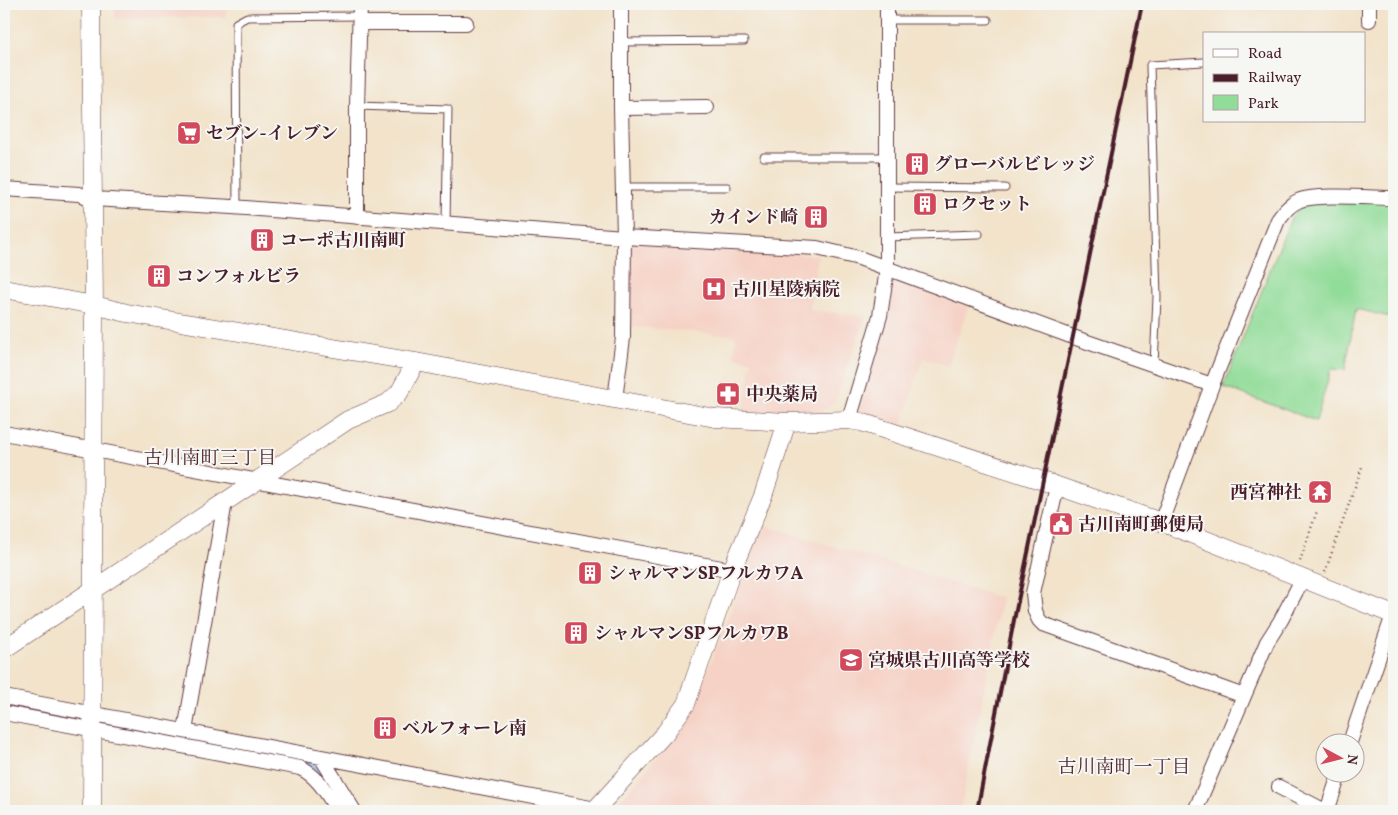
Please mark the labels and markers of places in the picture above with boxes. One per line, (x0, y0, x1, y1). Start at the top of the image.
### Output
supermarket icon: セブン-イレブン (176, 120, 202, 146)
place label: セブン-イレブン (206, 122, 338, 147)
building icon: グローバルビレッジ (904, 151, 930, 177)
place label: グローバルビレッジ (934, 153, 1095, 178)
building icon: ロクセット (912, 191, 938, 217)
place label: ロクセット (942, 193, 1032, 218)
building icon: カインド崎 (803, 204, 829, 230)
place label: カインド崎 (709, 206, 798, 231)
building icon: コーポ古川南町 (249, 227, 275, 253)
place label: コーポ古川南町 (280, 229, 406, 254)
building icon: コンフォルビラ (146, 263, 172, 289)
place label: コンフォルビラ (176, 265, 301, 290)
hospital icon: 古川星陵病院 (701, 276, 727, 302)
place label: 古川星陵病院 (732, 278, 840, 303)
pharmacy icon: 中央薬局 (715, 381, 741, 407)
place label: 中央薬局 (746, 383, 818, 408)
temple icon: 西宮神社 (1307, 479, 1333, 505)
place label: 西宮神社 (1230, 481, 1302, 506)
public building icon: 古川南町郵便局 (1048, 511, 1074, 537)
place label: 古川南町郵便局 (1078, 513, 1204, 538)
building icon: シャルマンSPフルカワA (577, 560, 603, 586)
place label: シャルマンSPフルカワA (608, 562, 803, 587)
building icon: シャルマンSPフルカワB (563, 620, 589, 646)
place label: シャルマンSPフルカワB (594, 622, 789, 647)
school or university icon: 宮城県古川高等学校 (838, 647, 864, 673)
place label: 宮城県古川高等学校 (868, 649, 1030, 674)
building icon: ベルフォーレ南 (372, 715, 398, 741)
place label: ベルフォーレ南 (402, 717, 527, 742)

